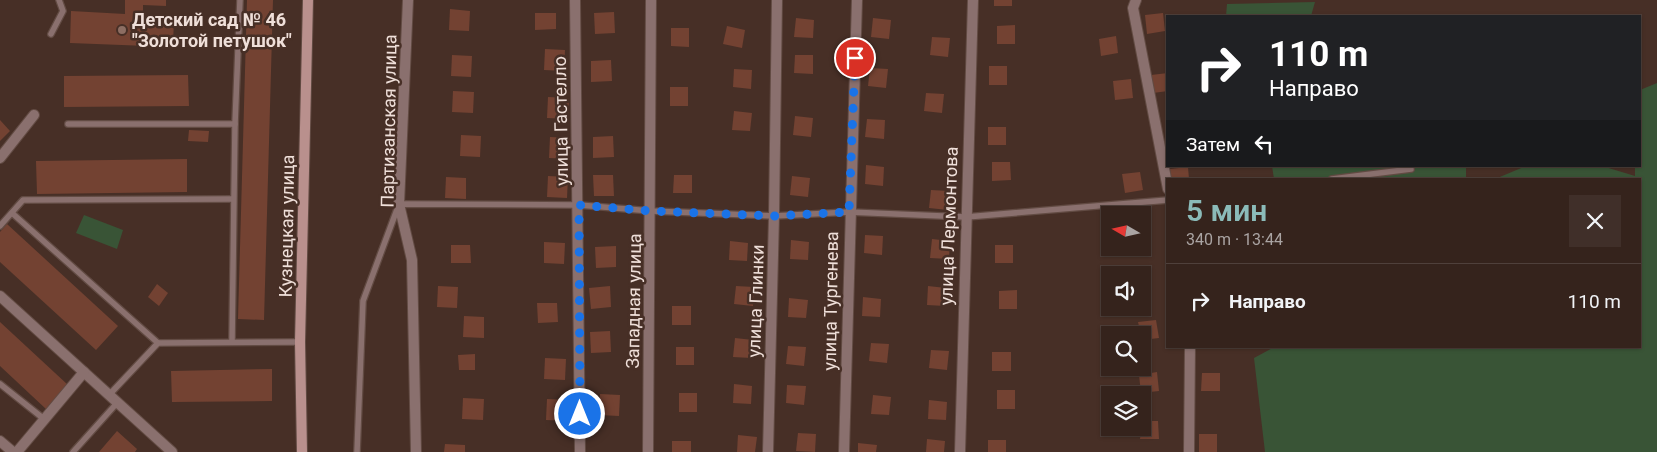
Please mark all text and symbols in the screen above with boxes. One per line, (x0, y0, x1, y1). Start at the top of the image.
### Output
place label: Детский сад № 46 "Золотой петушок" (132, 9, 292, 51)
marker: Детский сад № 46 "Золотой петушок" (116, 24, 128, 36)
street label: Партизанская улица (376, 34, 401, 208)
text: 110 m (1269, 34, 1368, 75)
icon: right (1186, 35, 1251, 100)
pin (834, 37, 876, 79)
icon: arrive (841, 44, 869, 72)
street label: улица Гастелло (549, 56, 572, 186)
text: Направо (1269, 76, 1359, 101)
icon: left (1250, 130, 1278, 158)
text: Затем (1186, 133, 1240, 156)
street label: улица Лермонтова (935, 146, 962, 306)
street label: Кузнецкая улица (275, 154, 298, 298)
text: 5 мин (1186, 193, 1267, 228)
button: close (1569, 195, 1621, 247)
north arrow (1101, 206, 1151, 256)
map controls (1101, 206, 1151, 436)
text: 340 m · 13:44 (1186, 230, 1283, 249)
street label: улица Тургенева (819, 231, 842, 371)
street label: Западная улица (622, 233, 645, 369)
street label: улица Глинки (743, 244, 768, 358)
button: sound (1101, 266, 1151, 316)
icon: right (1186, 287, 1214, 315)
text: Направо (1229, 290, 1306, 313)
text: 110 m (1568, 290, 1621, 313)
button: search (1101, 326, 1151, 376)
button: layers (1101, 386, 1151, 436)
position arrow (553, 387, 605, 439)

